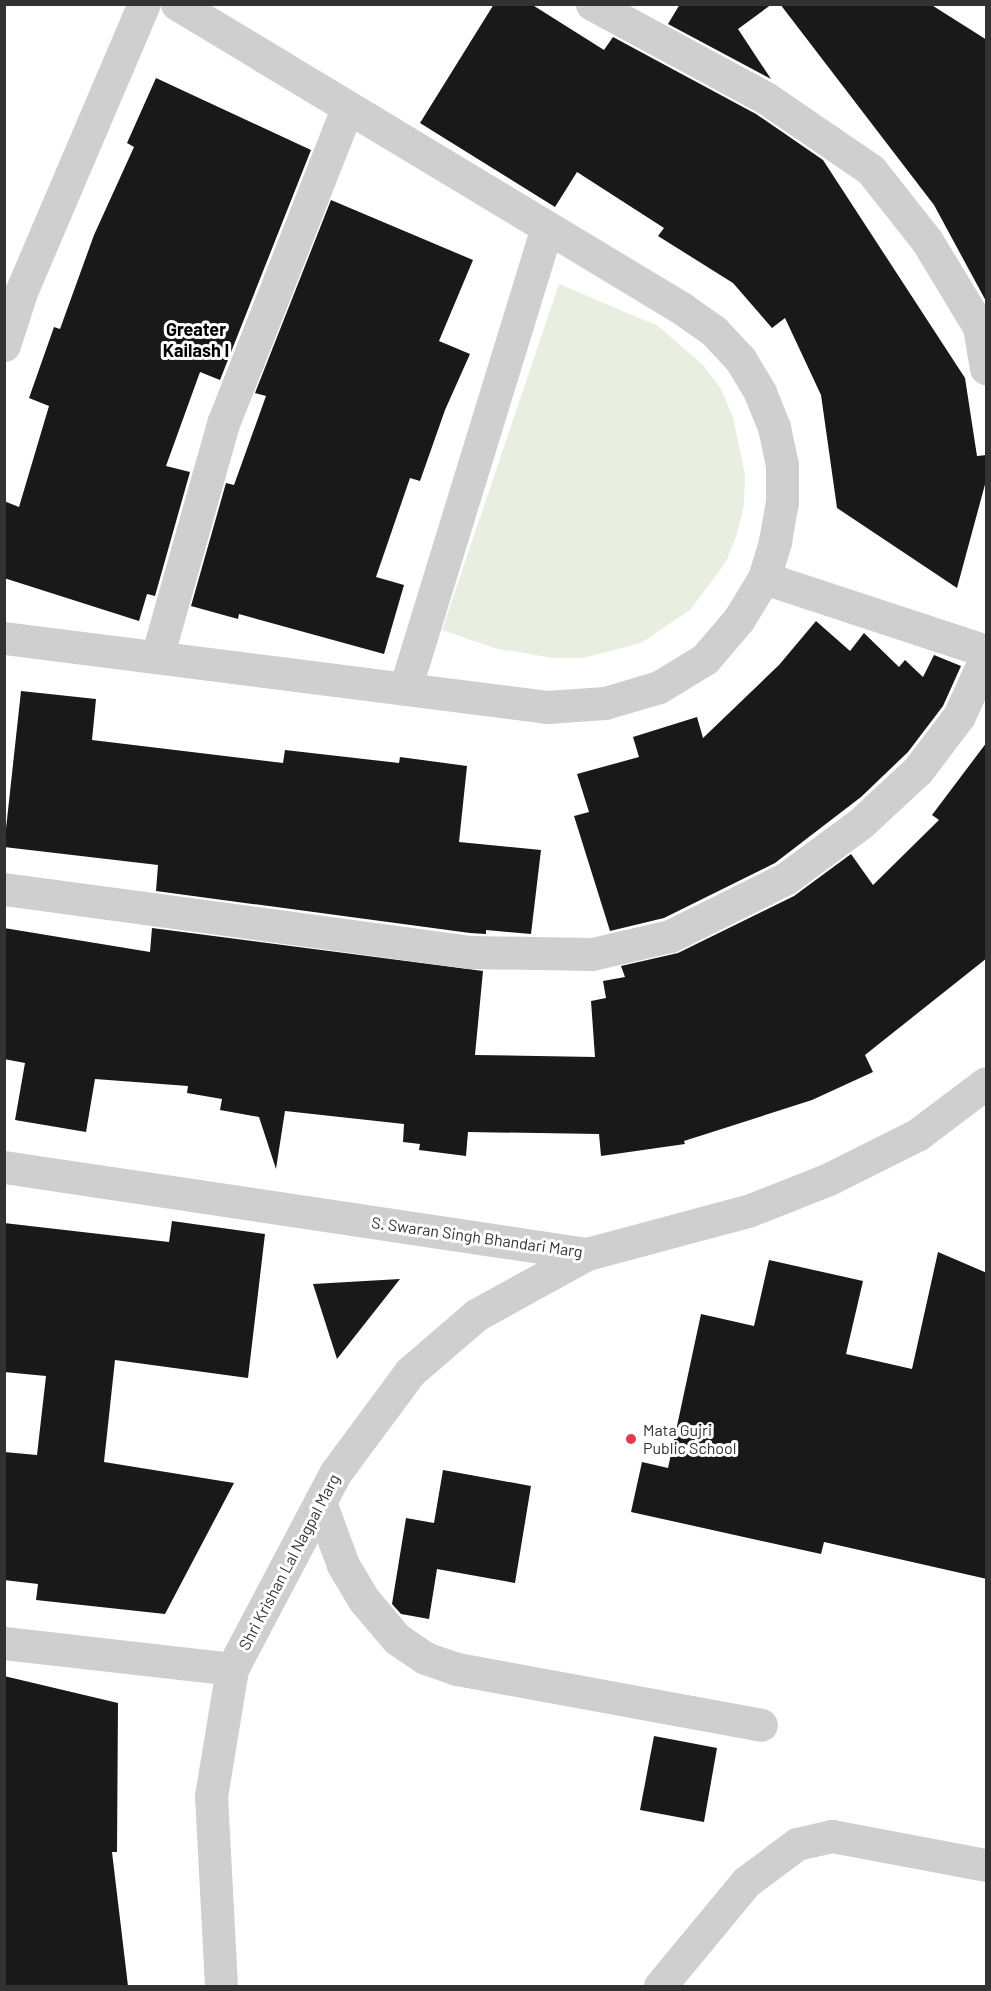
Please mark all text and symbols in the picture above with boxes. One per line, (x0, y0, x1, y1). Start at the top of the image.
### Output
district label: Greater Kailash I (163, 319, 229, 362)
street label: S. Swaran Singh Bhandari Marg (370, 1213, 584, 1261)
place label: Mata Gujri Public School (643, 1420, 736, 1458)
marker: Mata Gujri Public School (624, 1432, 638, 1446)
street label: Shri Krishan Lal Nagpal Marg (234, 1471, 344, 1653)

